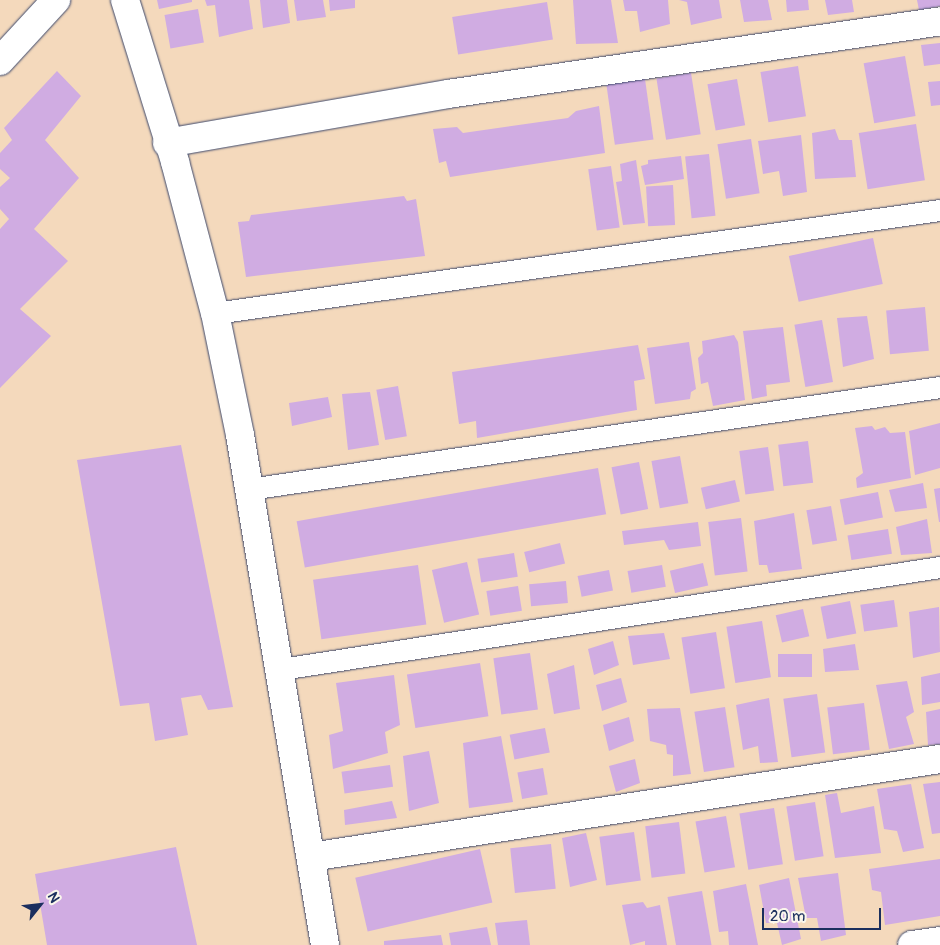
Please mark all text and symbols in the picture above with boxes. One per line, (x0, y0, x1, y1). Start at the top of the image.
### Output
north arrow (15, 880, 65, 930)
text: N (44, 889, 63, 906)
scale bar (765, 898, 884, 930)
text: 20 m (770, 907, 805, 926)

